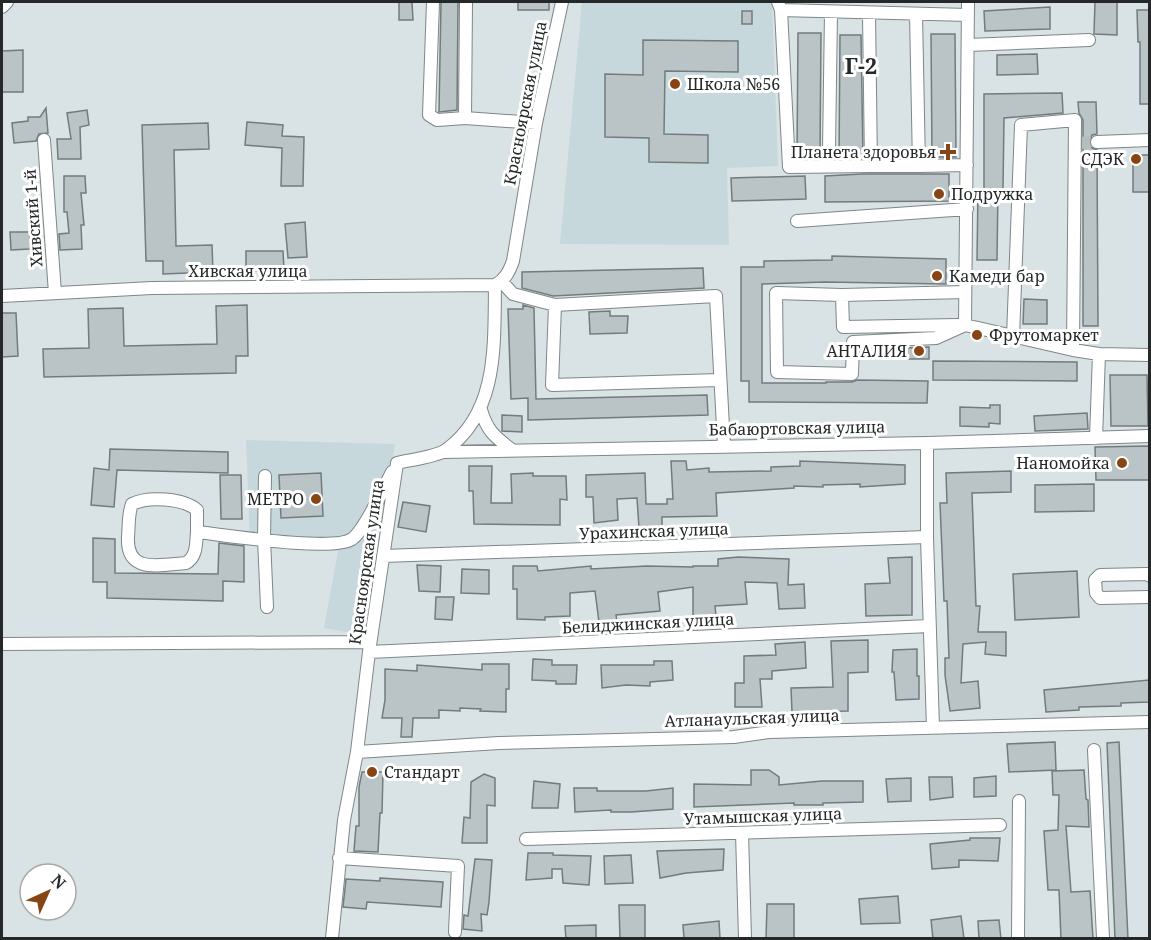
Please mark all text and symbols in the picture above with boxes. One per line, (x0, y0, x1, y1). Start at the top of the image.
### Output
street label: Красноярская улица (498, 19, 552, 187)
district label: Г-2 (845, 50, 877, 80)
place label: Школа №56 (687, 73, 780, 95)
marker: Школа №56 (668, 77, 682, 91)
place label: Планета здоровья (791, 141, 936, 163)
marker: Планета здоровья (941, 145, 955, 159)
place label: СДЭК (1081, 148, 1125, 170)
marker: СДЭК (1129, 152, 1143, 166)
street label: Хивский 1-й (19, 168, 47, 268)
place label: Подружка (951, 183, 1033, 205)
marker: Подружка (932, 187, 946, 201)
street label: Хивская улица (188, 260, 308, 282)
place label: Камеди бар (949, 265, 1045, 287)
marker: Камеди бар (930, 269, 944, 283)
place label: Фрутомаркет (989, 324, 1099, 346)
marker: Фрутомаркет (970, 328, 984, 342)
place label: АНТАЛИЯ (827, 340, 907, 362)
marker: АНТАЛИЯ (912, 344, 926, 358)
street label: Бабаюртовская улица (708, 415, 886, 441)
place label: Наномойка (1016, 452, 1110, 474)
marker: Наномойка (1115, 456, 1129, 470)
street label: Красноярская улица (343, 478, 389, 646)
place label: МЕТРО (247, 488, 304, 510)
marker: МЕТРО (309, 492, 323, 506)
street label: Урахинская улица (579, 517, 729, 545)
street label: Белиджинская улица (561, 607, 735, 639)
street label: Атланаульская улица (664, 704, 840, 732)
place label: Стандарт (384, 761, 460, 783)
marker: Стандарт (365, 765, 379, 779)
street label: Утамышская улица (683, 802, 843, 830)
north arrow (18, 862, 78, 922)
text: N (46, 869, 71, 894)

